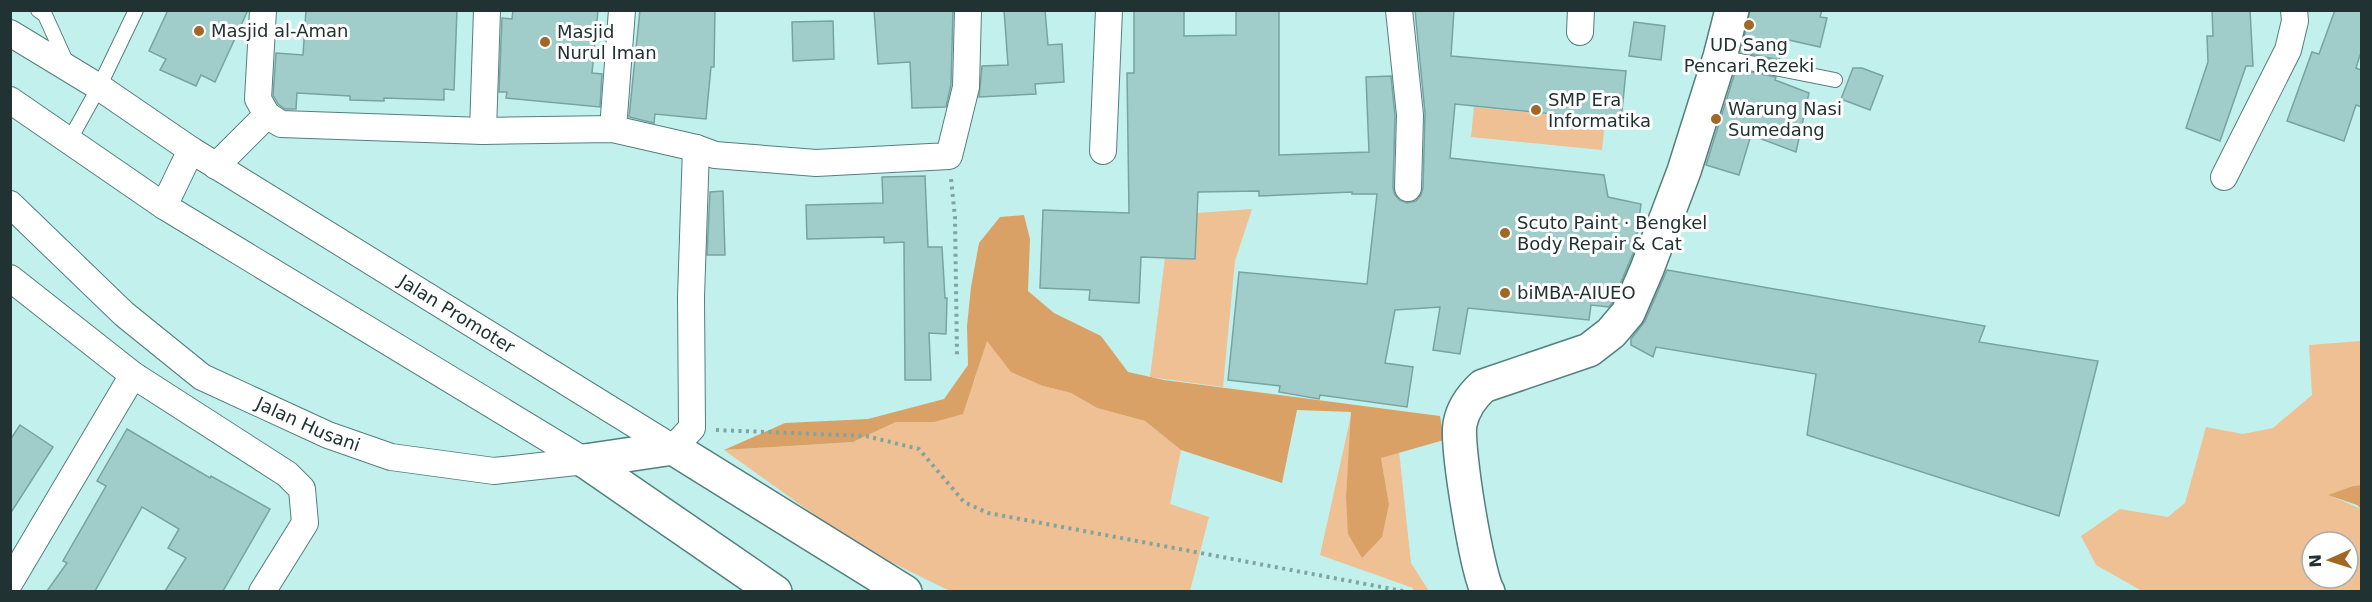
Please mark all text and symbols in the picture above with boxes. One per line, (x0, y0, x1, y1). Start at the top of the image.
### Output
marker: UD Sang Pencari Rezeki (1742, 18, 1756, 32)
place label: Masjid al-Aman (211, 20, 349, 41)
place label: Masjid Nurul Iman (557, 21, 657, 63)
marker: Masjid al-Aman (192, 24, 206, 38)
place label: UD Sang Pencari Rezeki (1684, 34, 1814, 76)
marker: Masjid Nurul Iman (538, 35, 552, 49)
place label: SMP Era Informatika (1548, 89, 1651, 131)
place label: Warung Nasi Sumedang (1728, 98, 1842, 140)
marker: SMP Era Informatika (1529, 103, 1543, 117)
marker: Warung Nasi Sumedang (1709, 112, 1723, 126)
place label: Scuto Paint · Bengkel Body Repair & Cat (1517, 212, 1707, 254)
marker: Scuto Paint · Bengkel Body Repair & Cat (1498, 226, 1512, 240)
street label: Jalan Promoter (394, 270, 519, 358)
place label: biMBA-AIUEO (1517, 282, 1636, 303)
marker: biMBA-AIUEO (1498, 286, 1512, 300)
street label: Jalan Husani (252, 392, 363, 455)
north arrow (2300, 530, 2360, 590)
text: N (2306, 554, 2325, 568)

